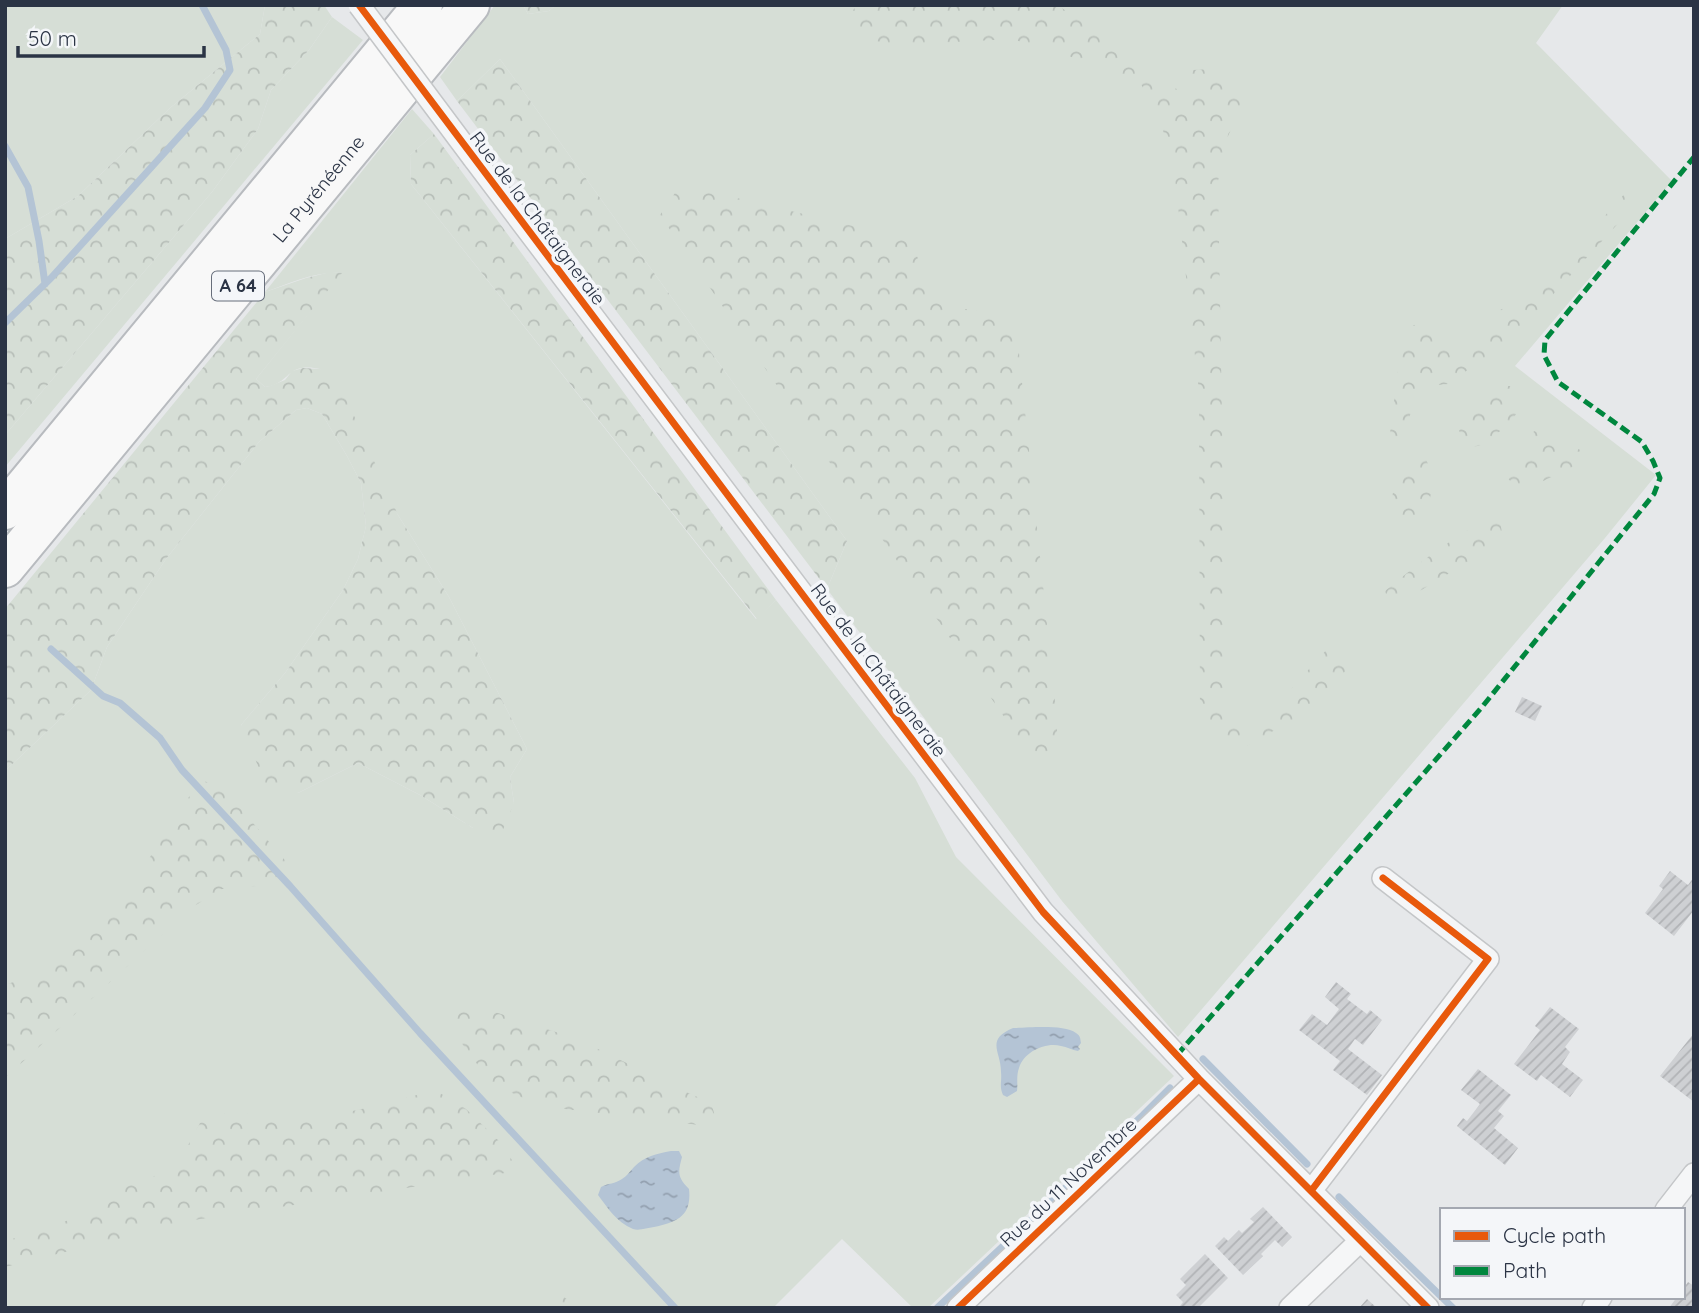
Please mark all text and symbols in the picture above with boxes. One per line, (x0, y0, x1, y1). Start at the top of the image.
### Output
scale bar (18, 14, 203, 58)
text: 50 m (28, 25, 77, 51)
street label: Rue de la Châtaigneraie (465, 126, 611, 310)
street label: La Pyrénéenne (267, 130, 370, 247)
road number: A 64 (212, 272, 264, 300)
street label: Rue de la Châtaigneraie (806, 578, 952, 762)
street label: Rue du 11 Novembre (994, 1112, 1142, 1252)
legend (1440, 1208, 1685, 1299)
text: Cycle path (1503, 1222, 1606, 1248)
text: Path (1503, 1257, 1547, 1283)

